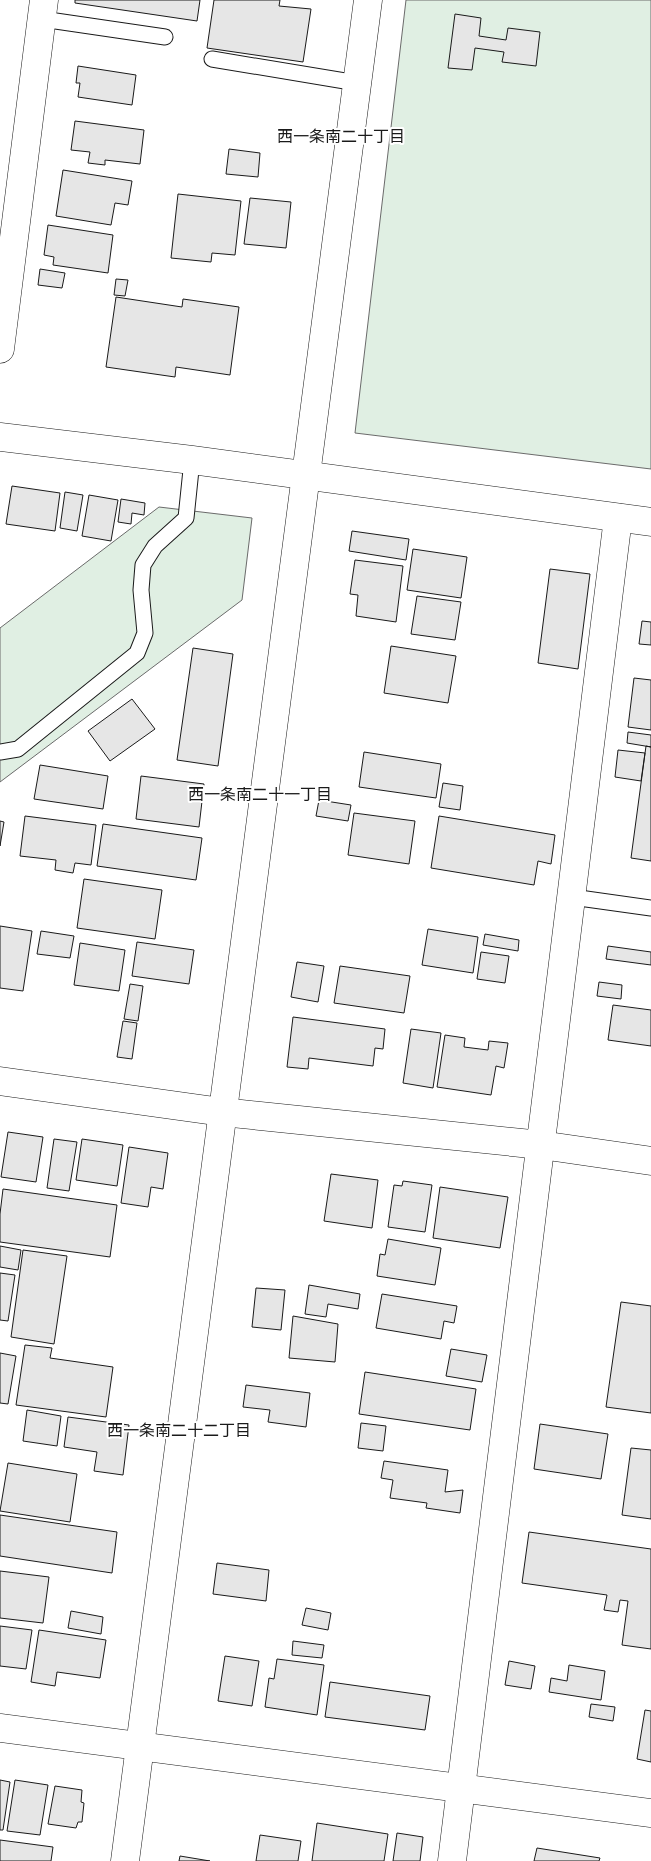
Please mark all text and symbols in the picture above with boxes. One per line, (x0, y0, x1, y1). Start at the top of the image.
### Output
district label: 西一条南二十丁目 (277, 127, 405, 146)
district label: 西一条南二十一丁目 (188, 785, 332, 804)
district label: 西一条南二十二丁目 (107, 1421, 251, 1440)

